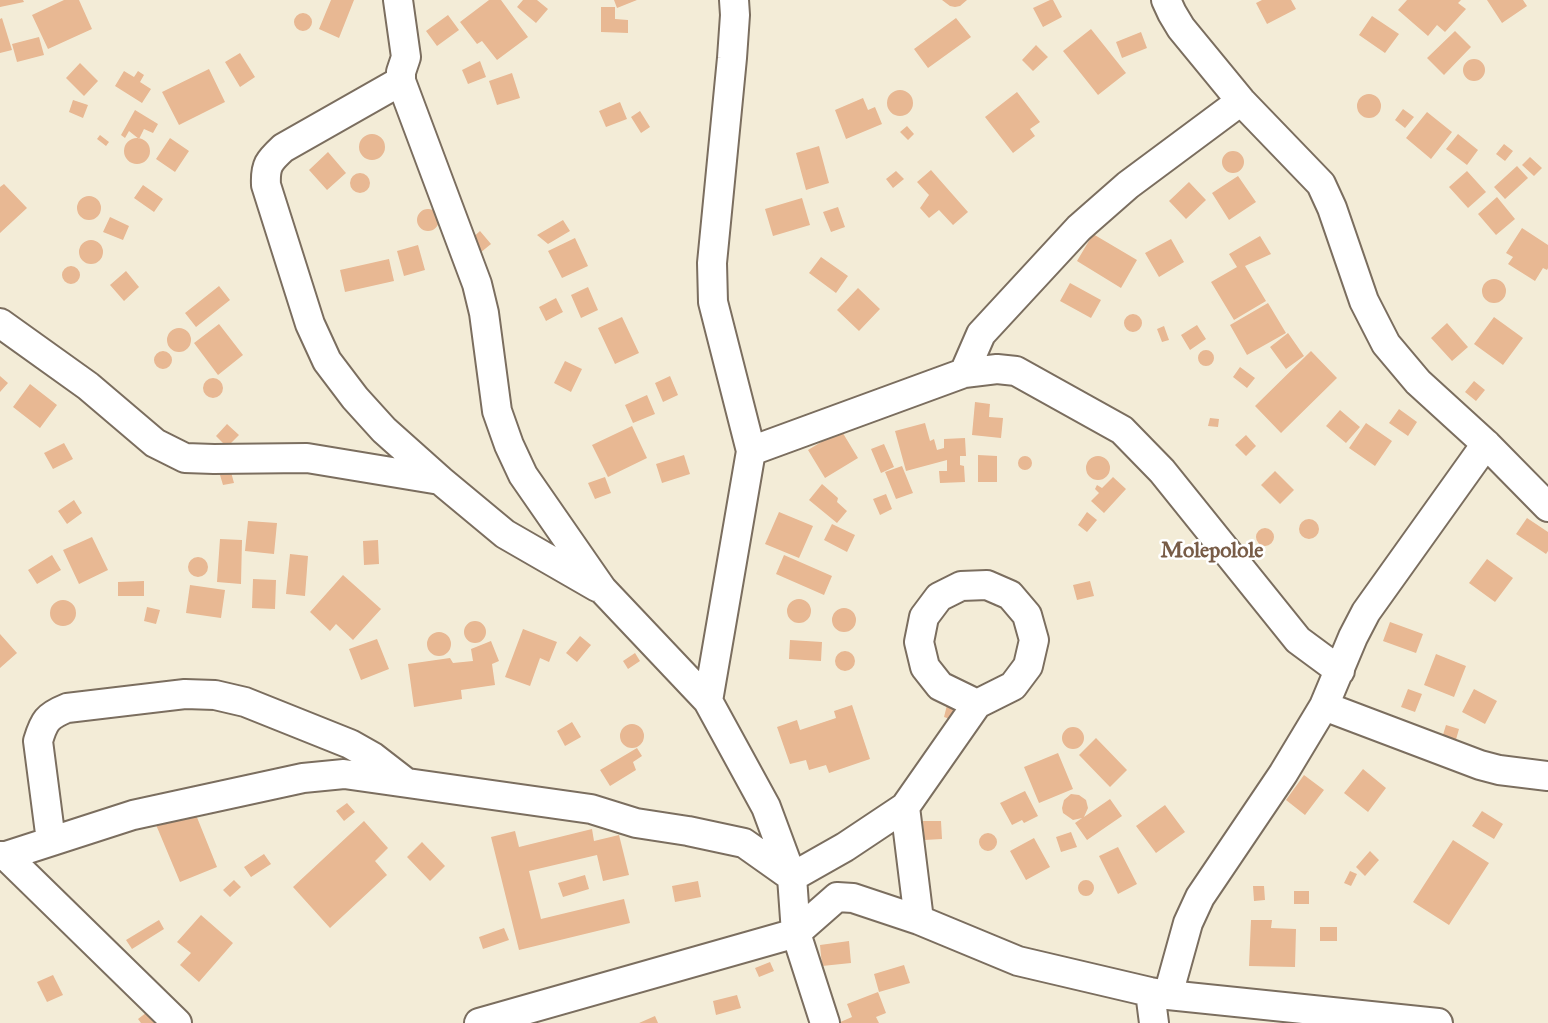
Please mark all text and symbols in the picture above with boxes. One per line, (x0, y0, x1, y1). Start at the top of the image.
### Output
district label: Molepolole (1161, 539, 1263, 565)

